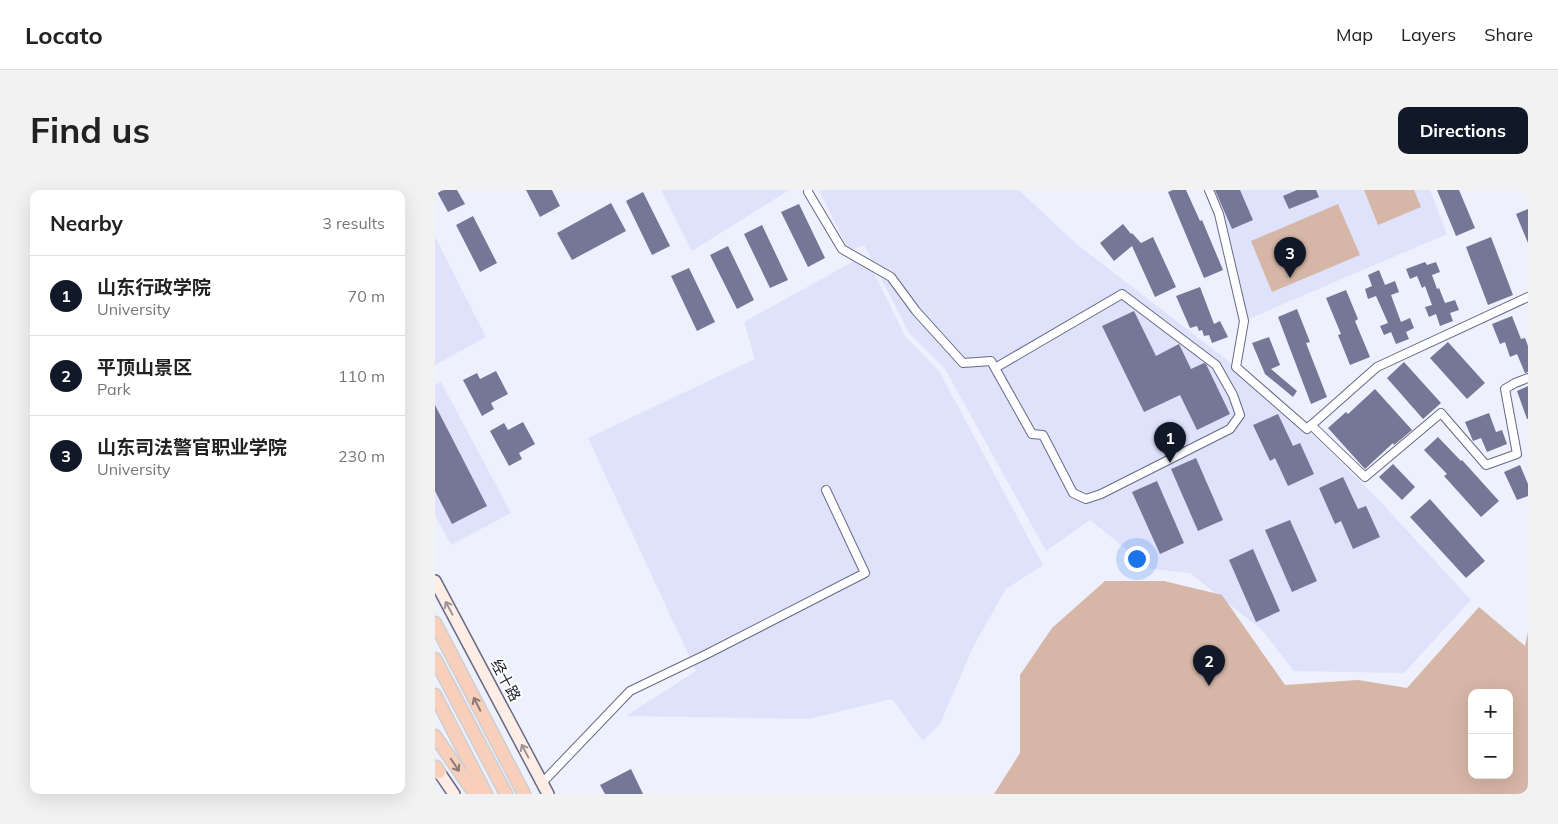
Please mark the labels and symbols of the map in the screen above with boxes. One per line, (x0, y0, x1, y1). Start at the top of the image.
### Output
pin: 3 (1274, 237, 1306, 278)
pin: 1 (1154, 422, 1186, 463)
your location (1124, 546, 1150, 572)
one-way arrow (444, 600, 454, 615)
pin: 2 (1193, 645, 1225, 686)
street label: 经十路 (487, 656, 525, 704)
one-way arrow (472, 697, 481, 712)
one-way arrow (520, 744, 529, 759)
one-way arrow (450, 758, 460, 772)

